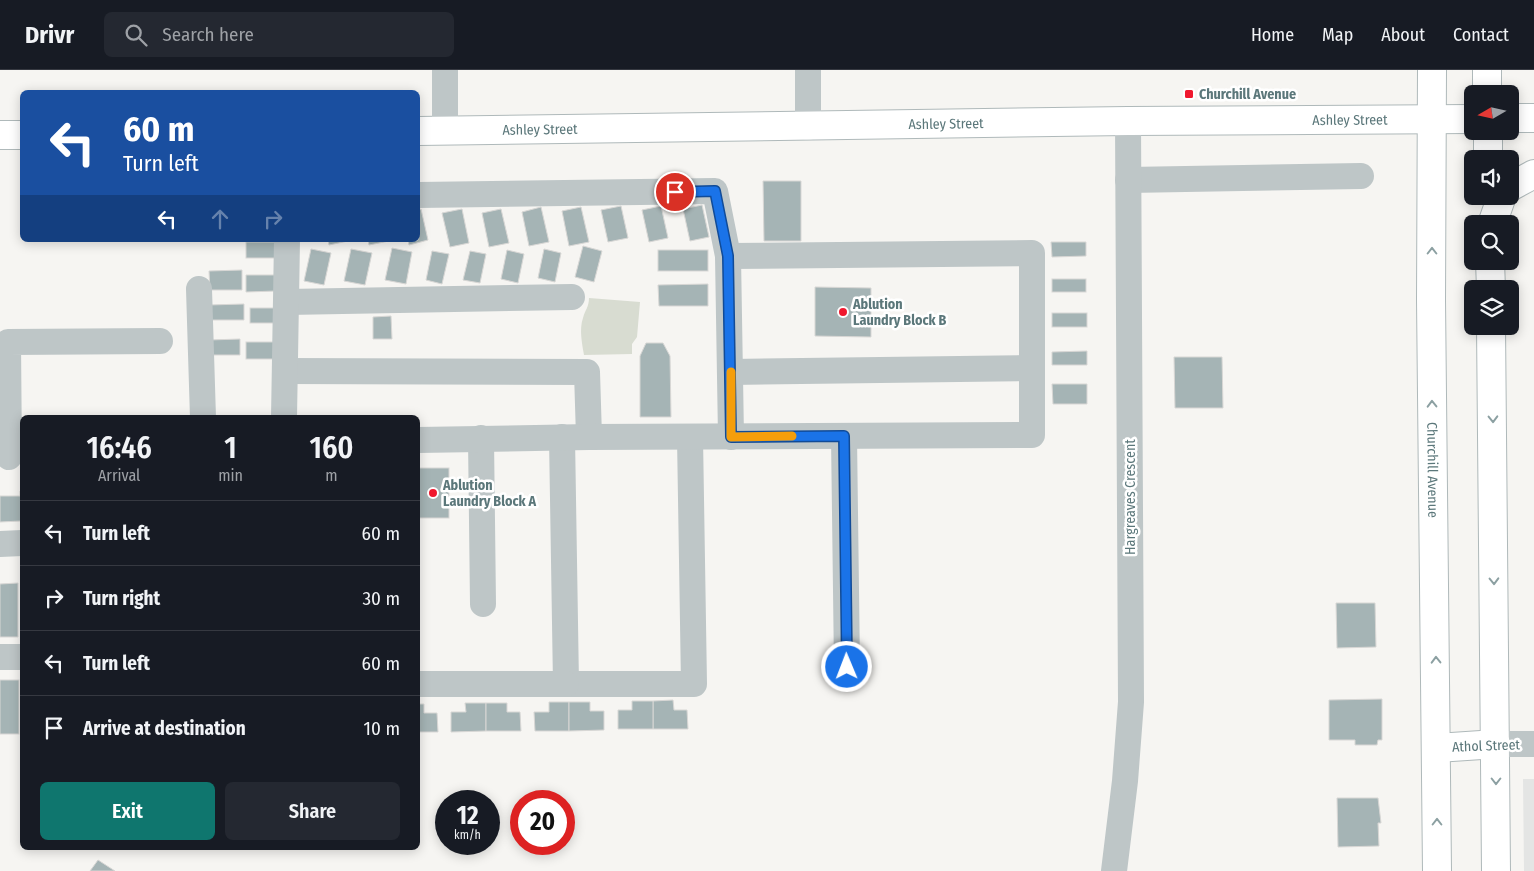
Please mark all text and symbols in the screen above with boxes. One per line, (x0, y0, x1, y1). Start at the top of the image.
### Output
search box (104, 12, 454, 57)
text: Drivr (25, 21, 74, 49)
icon: search (122, 21, 150, 49)
text: Search here (162, 23, 254, 46)
text: Home (1251, 24, 1294, 46)
text: Map (1322, 24, 1353, 46)
text: About (1381, 24, 1425, 46)
text: Contact (1453, 24, 1509, 46)
north arrow (1464, 85, 1519, 140)
map controls (1464, 85, 1519, 335)
place label: Churchill Avenue (1199, 86, 1296, 103)
marker: Churchill Avenue (1183, 88, 1195, 100)
text: 60 m (123, 108, 194, 150)
icon: left (40, 110, 105, 175)
street label: Ashley Street (1312, 111, 1388, 128)
street label: Ashley Street (908, 115, 984, 133)
street label: Ashley Street (502, 120, 578, 138)
text: Turn left (123, 150, 199, 177)
button: sound (1464, 150, 1519, 205)
pin (654, 171, 696, 213)
icon: arrive (661, 178, 689, 206)
icon: left (153, 205, 181, 233)
icon: ahead (206, 205, 234, 233)
icon: right (259, 205, 287, 233)
button: search (1464, 215, 1519, 270)
one-way arrow (1427, 247, 1437, 254)
button: layers (1464, 280, 1519, 335)
place label: Ablution Laundry Block B (852, 296, 947, 329)
marker: Ablution Laundry Block B (837, 306, 849, 318)
one-way arrow (1427, 400, 1437, 408)
one-way arrow (1488, 415, 1498, 423)
street label: Churchill Avenue (1424, 422, 1442, 518)
text: 16:46 (86, 430, 152, 466)
text: 1 (224, 430, 237, 466)
text: 160 (309, 430, 354, 466)
street label: Hargreaves Crescent (1122, 439, 1139, 555)
text: Arrival (98, 466, 140, 485)
text: min (218, 466, 243, 485)
text: m (325, 466, 338, 485)
place label: Ablution Laundry Block A (442, 477, 537, 510)
marker: Ablution Laundry Block A (427, 487, 439, 499)
icon: left (40, 519, 68, 547)
text: Turn left (83, 522, 150, 545)
text: 60 m (362, 522, 400, 545)
one-way arrow (1489, 578, 1499, 585)
icon: right (40, 584, 68, 612)
text: Turn right (83, 587, 160, 610)
text: 30 m (362, 587, 400, 610)
position arrow (820, 640, 872, 692)
icon: left (40, 649, 68, 677)
text: Turn left (83, 652, 150, 675)
text: 60 m (362, 652, 400, 675)
one-way arrow (1431, 656, 1441, 664)
icon: arrive (40, 714, 68, 742)
text: Arrive at destination (83, 717, 246, 740)
text: 10 m (364, 717, 400, 740)
street label: Athol Street (1452, 736, 1521, 756)
one-way arrow (1491, 777, 1501, 785)
button: Exit (40, 782, 215, 840)
button: Share (225, 782, 400, 840)
speed limit sign: 20 (510, 790, 575, 855)
text: 12 (456, 801, 479, 831)
one-way arrow (1432, 818, 1442, 826)
text: km/h (454, 828, 481, 842)

